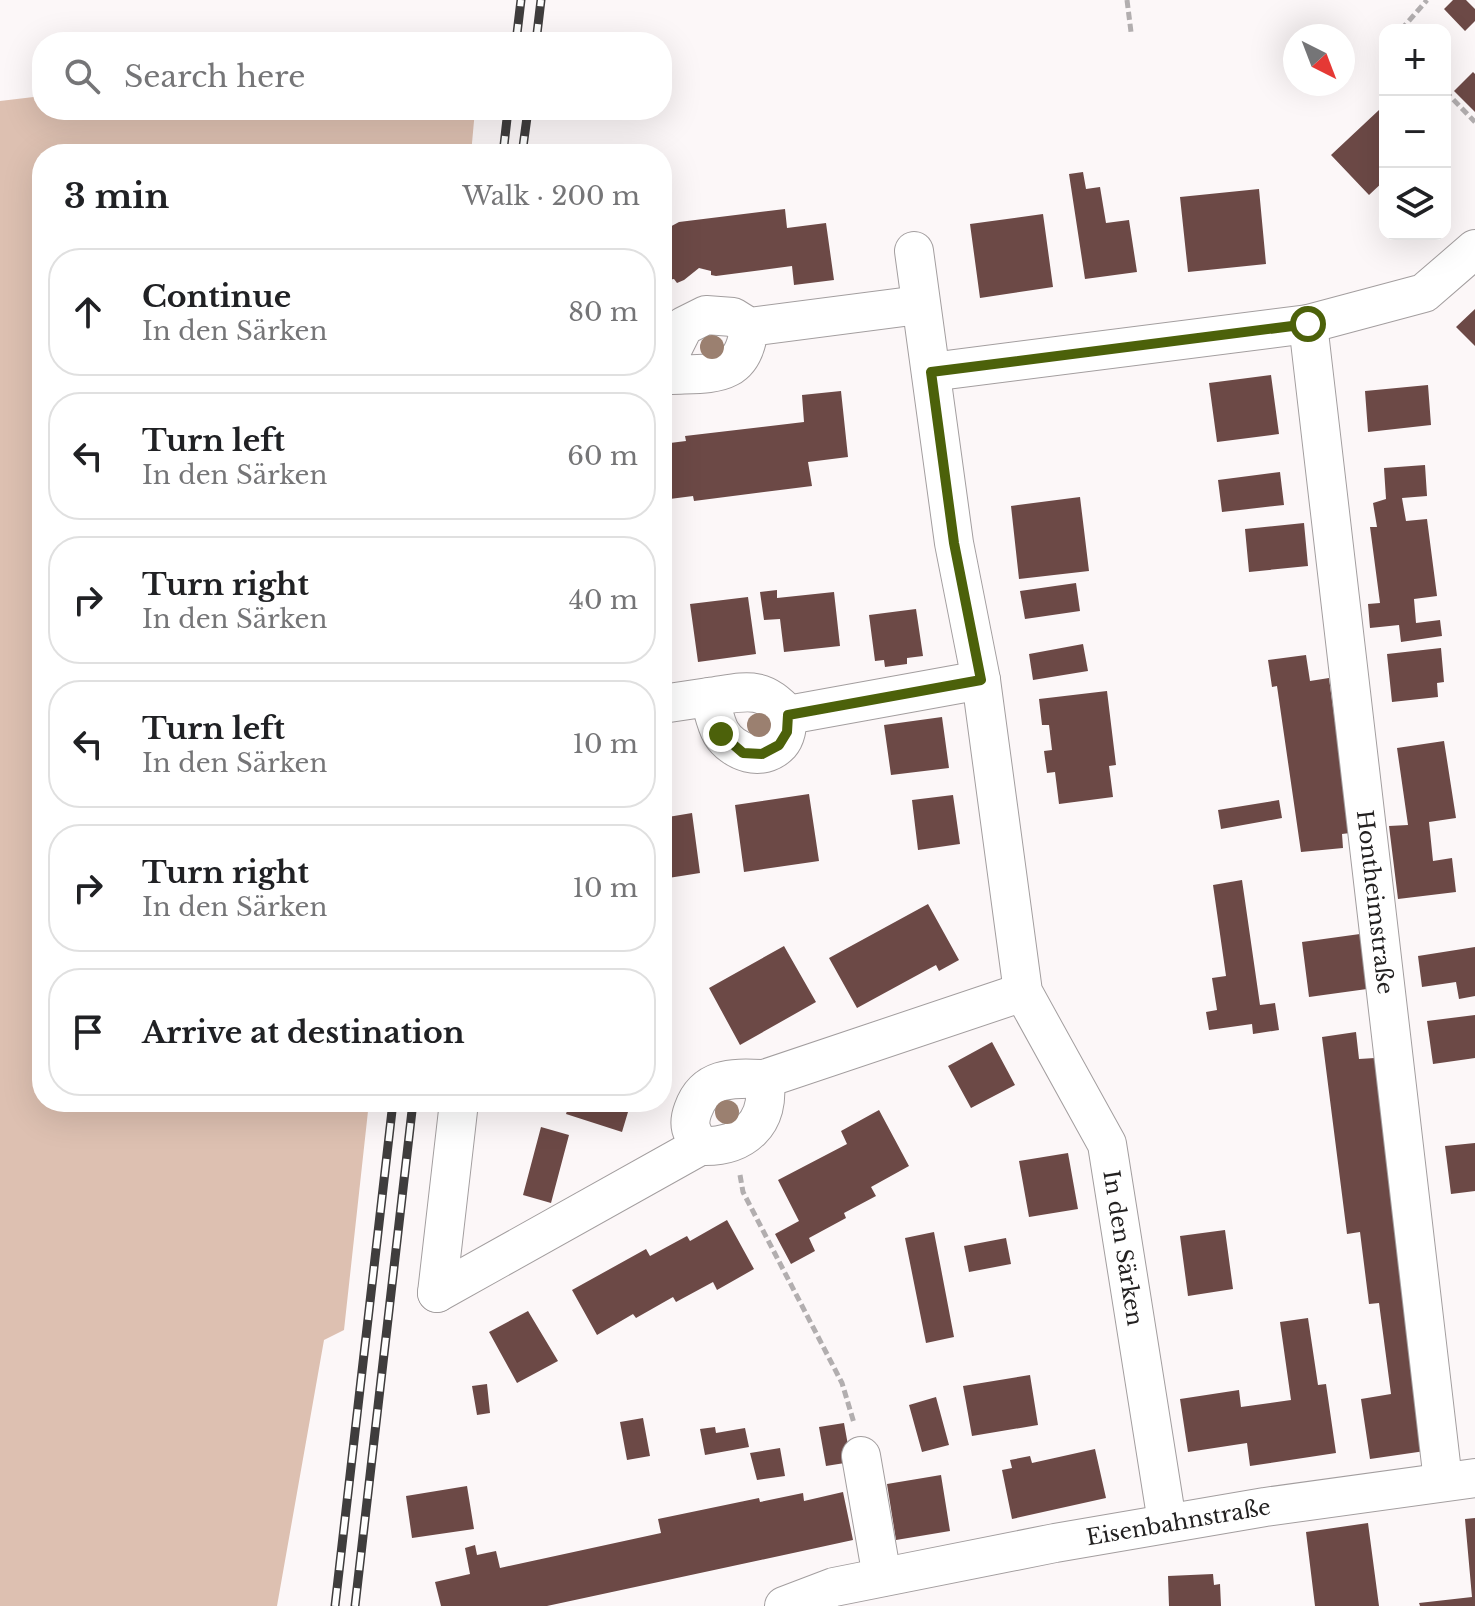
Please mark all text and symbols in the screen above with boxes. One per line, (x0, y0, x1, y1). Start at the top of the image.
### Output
north arrow (1283, 24, 1355, 96)
map controls (1379, 24, 1451, 240)
button: + (1379, 24, 1451, 96)
search box (32, 32, 672, 120)
icon: search (60, 54, 104, 98)
text: Search here (124, 58, 305, 95)
button: − (1379, 96, 1451, 168)
button: layers (1379, 168, 1451, 240)
text: 3 min (64, 175, 169, 217)
text: Walk · 200 m (462, 180, 640, 212)
text: Continue (142, 278, 291, 315)
icon: ahead (66, 290, 110, 334)
text: 80 m (568, 296, 638, 328)
route start (1290, 306, 1326, 342)
text: In den Särken (142, 315, 327, 347)
text: Turn left (142, 422, 285, 459)
icon: left (66, 434, 110, 478)
text: 60 m (567, 440, 638, 472)
text: In den Särken (142, 459, 327, 491)
text: Turn right (142, 566, 309, 603)
icon: right (66, 578, 110, 622)
text: 40 m (569, 584, 638, 616)
text: In den Särken (142, 603, 327, 635)
text: Turn left (142, 710, 285, 747)
route end (703, 716, 739, 752)
icon: left (66, 722, 110, 766)
text: 10 m (572, 728, 638, 760)
text: In den Särken (142, 747, 327, 779)
street label: Hontheimstraße (1351, 809, 1400, 996)
text: Turn right (142, 854, 309, 891)
icon: right (66, 866, 110, 910)
text: 10 m (572, 872, 638, 904)
text: In den Särken (142, 891, 327, 923)
icon: arrive (66, 1010, 110, 1054)
text: Arrive at destination (142, 1014, 465, 1051)
street label: In den Särken (1098, 1168, 1149, 1328)
street label: Eisenbahnstraße (1084, 1493, 1273, 1551)

